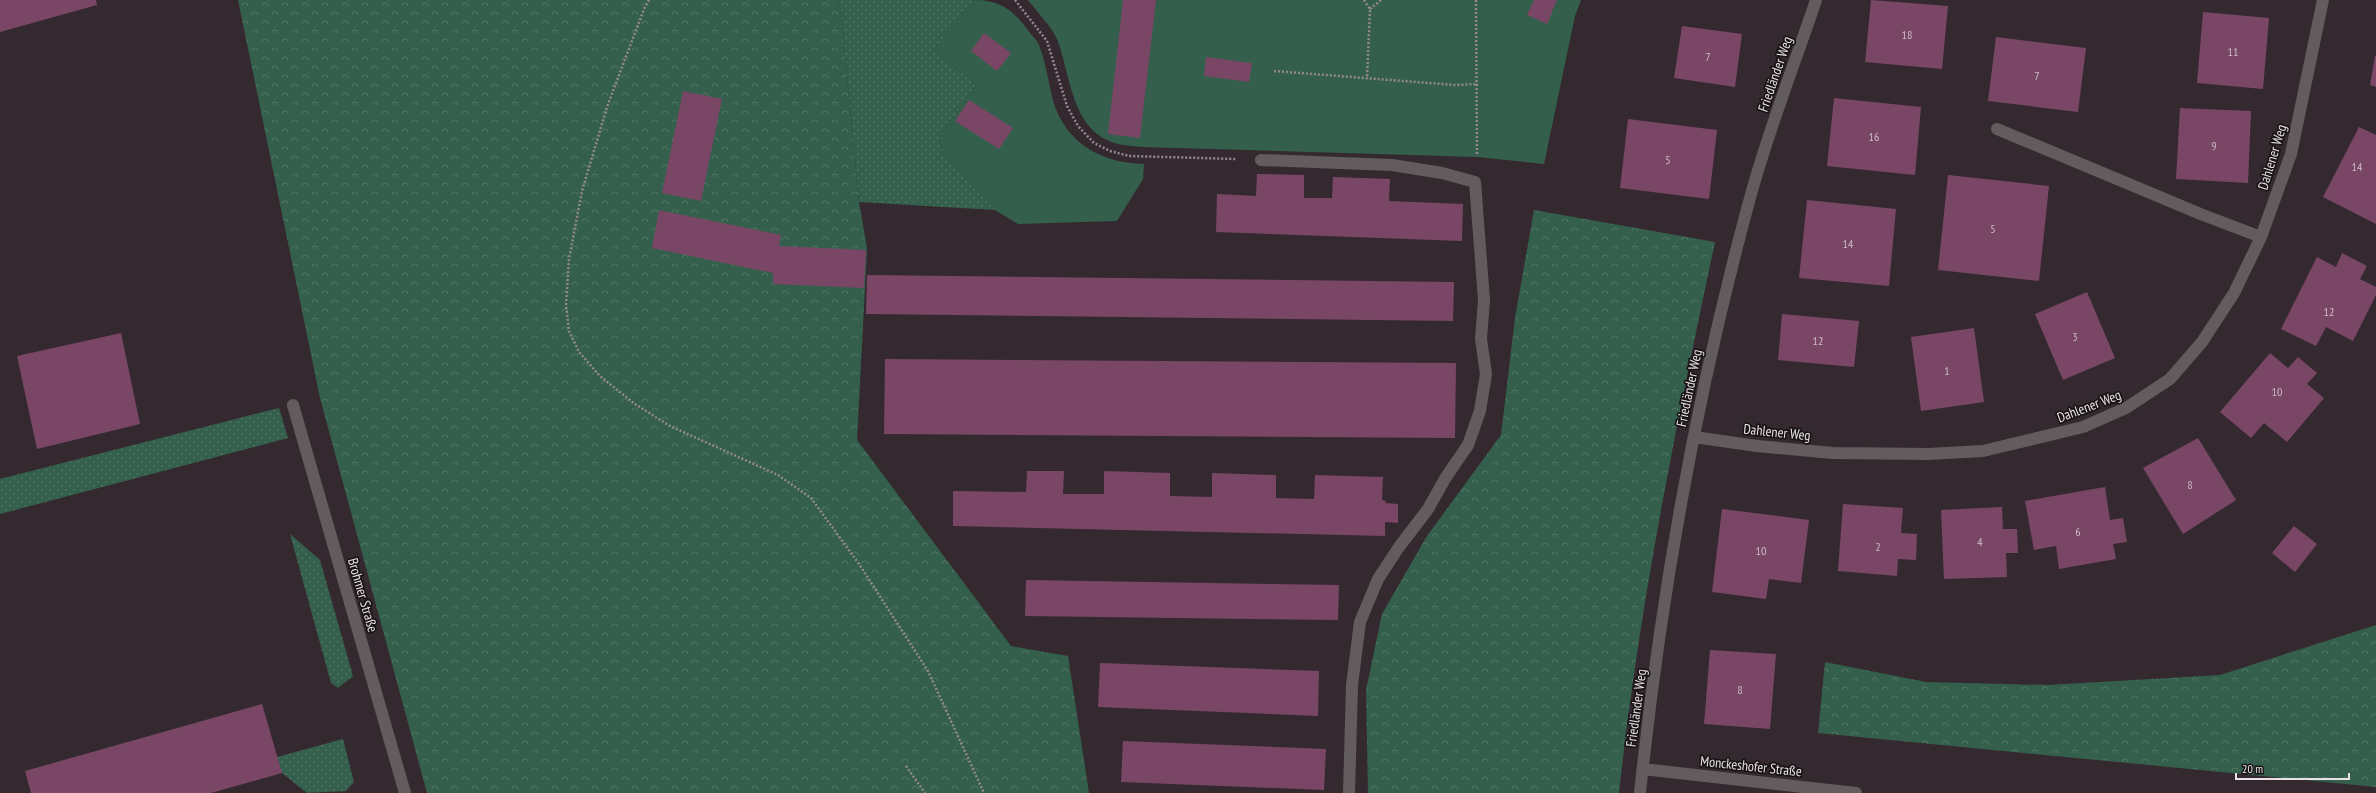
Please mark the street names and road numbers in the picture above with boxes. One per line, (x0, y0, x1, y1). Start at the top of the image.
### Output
street label: Friedländer Weg (1754, 34, 1796, 114)
street label: Dahlener Weg (2254, 122, 2290, 192)
street label: Friedländer Weg (1672, 348, 1706, 428)
street label: Dahlener Weg (2054, 386, 2124, 426)
street label: Dahlener Weg (1743, 420, 1811, 444)
street label: Brohmer Straße (344, 556, 382, 634)
street label: Friedländer Weg (1622, 668, 1650, 748)
street label: Monckeshofer Straße (1699, 752, 1803, 780)

